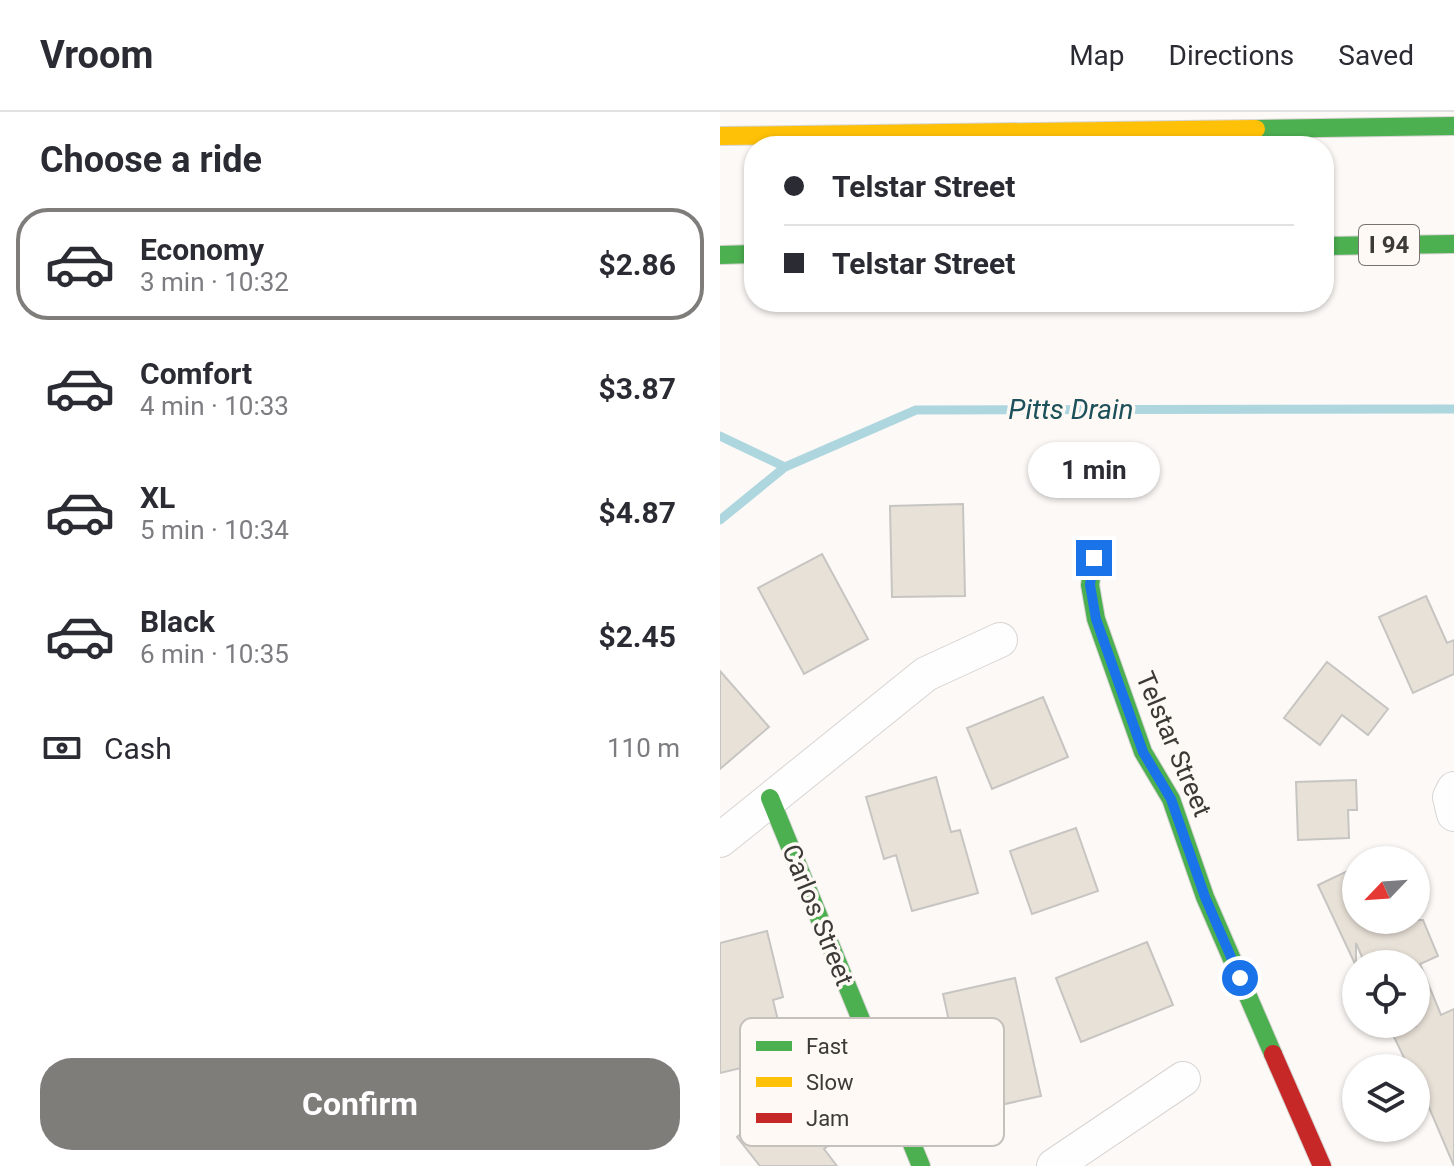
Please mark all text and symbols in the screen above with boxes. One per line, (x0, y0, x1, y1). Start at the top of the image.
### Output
text: Vroom (40, 33, 153, 77)
text: Map (1069, 39, 1125, 72)
text: Directions (1169, 39, 1294, 72)
text: Saved (1338, 39, 1414, 72)
text: Choose a ride (40, 139, 262, 181)
text: Telstar Street (832, 169, 1015, 204)
road number: I 94 (1359, 225, 1419, 265)
icon: car (44, 228, 116, 300)
text: Economy (140, 232, 264, 267)
text: Telstar Street (832, 246, 1015, 281)
text: $2.86 (598, 247, 676, 282)
text: 3 min · 10:32 (140, 267, 289, 297)
icon: car (44, 352, 116, 424)
text: Comfort (140, 356, 252, 391)
text: $3.87 (598, 371, 676, 406)
text: 4 min · 10:33 (140, 391, 289, 421)
water label: Pitts Drain (1008, 393, 1134, 426)
callout: 1 min (1028, 442, 1160, 498)
text: 1 min (1061, 455, 1127, 485)
icon: car (44, 476, 116, 548)
text: XL (140, 480, 175, 515)
text: $4.87 (598, 495, 676, 530)
text: 5 min · 10:34 (140, 515, 289, 545)
route end (1076, 540, 1112, 576)
icon: car (44, 600, 116, 672)
text: Black (140, 604, 215, 639)
text: $2.45 (598, 619, 676, 654)
text: 6 min · 10:35 (140, 639, 289, 669)
street label: Telstar Street (1130, 667, 1218, 821)
icon: cash (40, 726, 84, 770)
text: Cash (104, 731, 172, 766)
text: 110 m (607, 733, 680, 763)
street label: Carlos Street (776, 840, 860, 990)
north arrow (1342, 846, 1430, 934)
map controls (1342, 846, 1430, 1142)
button: locate (1342, 950, 1430, 1038)
route start (1222, 960, 1258, 996)
legend (740, 1018, 1004, 1146)
text: Fast (806, 1034, 848, 1059)
button: layers (1342, 1054, 1430, 1142)
button: Confirm (40, 1058, 680, 1150)
text: Slow (806, 1070, 854, 1095)
text: Jam (806, 1106, 849, 1131)

